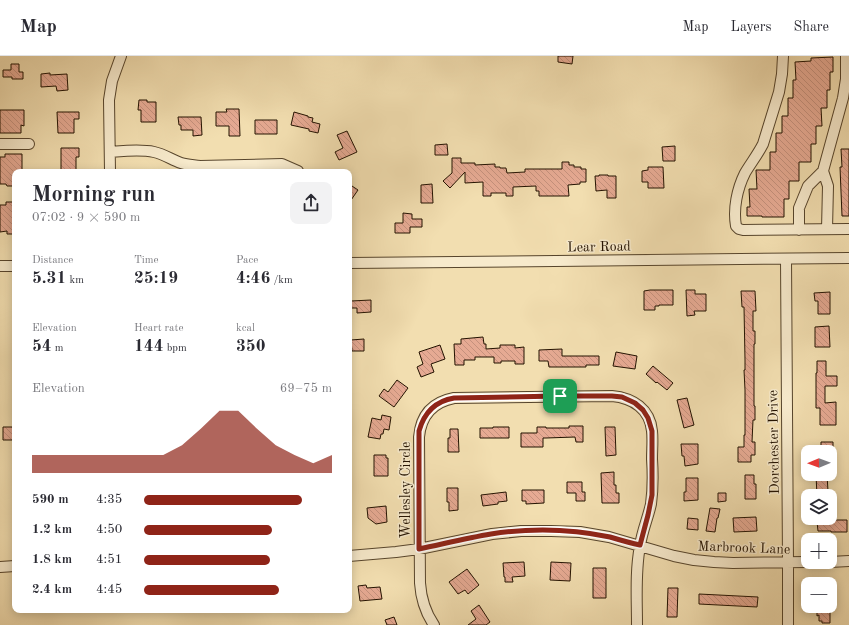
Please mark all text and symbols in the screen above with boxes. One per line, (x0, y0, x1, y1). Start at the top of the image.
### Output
text: Map (20, 18, 57, 37)
text: Map (683, 20, 709, 34)
text: Layers (731, 20, 772, 34)
text: Share (794, 20, 829, 34)
button: share (290, 182, 332, 224)
text: Morning run (32, 184, 155, 206)
text: 07:02 · 9 × 590 m (32, 211, 140, 224)
street label: Lear Road (567, 239, 631, 255)
text: Distance (32, 255, 73, 266)
text: Time (134, 255, 159, 266)
text: Pace (236, 255, 258, 266)
text: 5.31 (32, 270, 66, 287)
text: 25:19 (134, 270, 178, 287)
text: 4:46 (236, 270, 270, 287)
text: km (66, 275, 84, 286)
text: /km (270, 275, 293, 286)
text: Elevation (32, 323, 77, 334)
text: Heart rate (134, 323, 183, 334)
text: kcal (236, 323, 255, 334)
text: 54 (32, 338, 52, 355)
text: 144 (134, 338, 164, 355)
text: 350 (236, 338, 266, 355)
text: m (52, 343, 64, 354)
text: bpm (164, 343, 187, 354)
pin (543, 379, 577, 413)
text: Elevation (32, 382, 85, 395)
text: 69–75 m (280, 382, 332, 395)
icon: arrive (549, 385, 571, 407)
street label: Dorchester Drive (766, 390, 782, 494)
street label: Wellesley Circle (399, 442, 413, 538)
north arrow (801, 445, 837, 481)
map controls (801, 445, 837, 613)
button: layers (801, 489, 837, 525)
text: 590 m (32, 493, 69, 506)
text: 4:35 (96, 493, 122, 506)
text: 1.2 km (32, 523, 72, 536)
text: 4:50 (96, 523, 122, 536)
button: + (801, 533, 837, 569)
street label: Marbrook Lane (697, 539, 791, 557)
text: 1.8 km (32, 553, 72, 566)
text: 4:51 (96, 553, 122, 566)
button: − (801, 577, 837, 613)
text: 2.4 km (32, 583, 72, 596)
text: 4:45 (96, 583, 122, 596)

